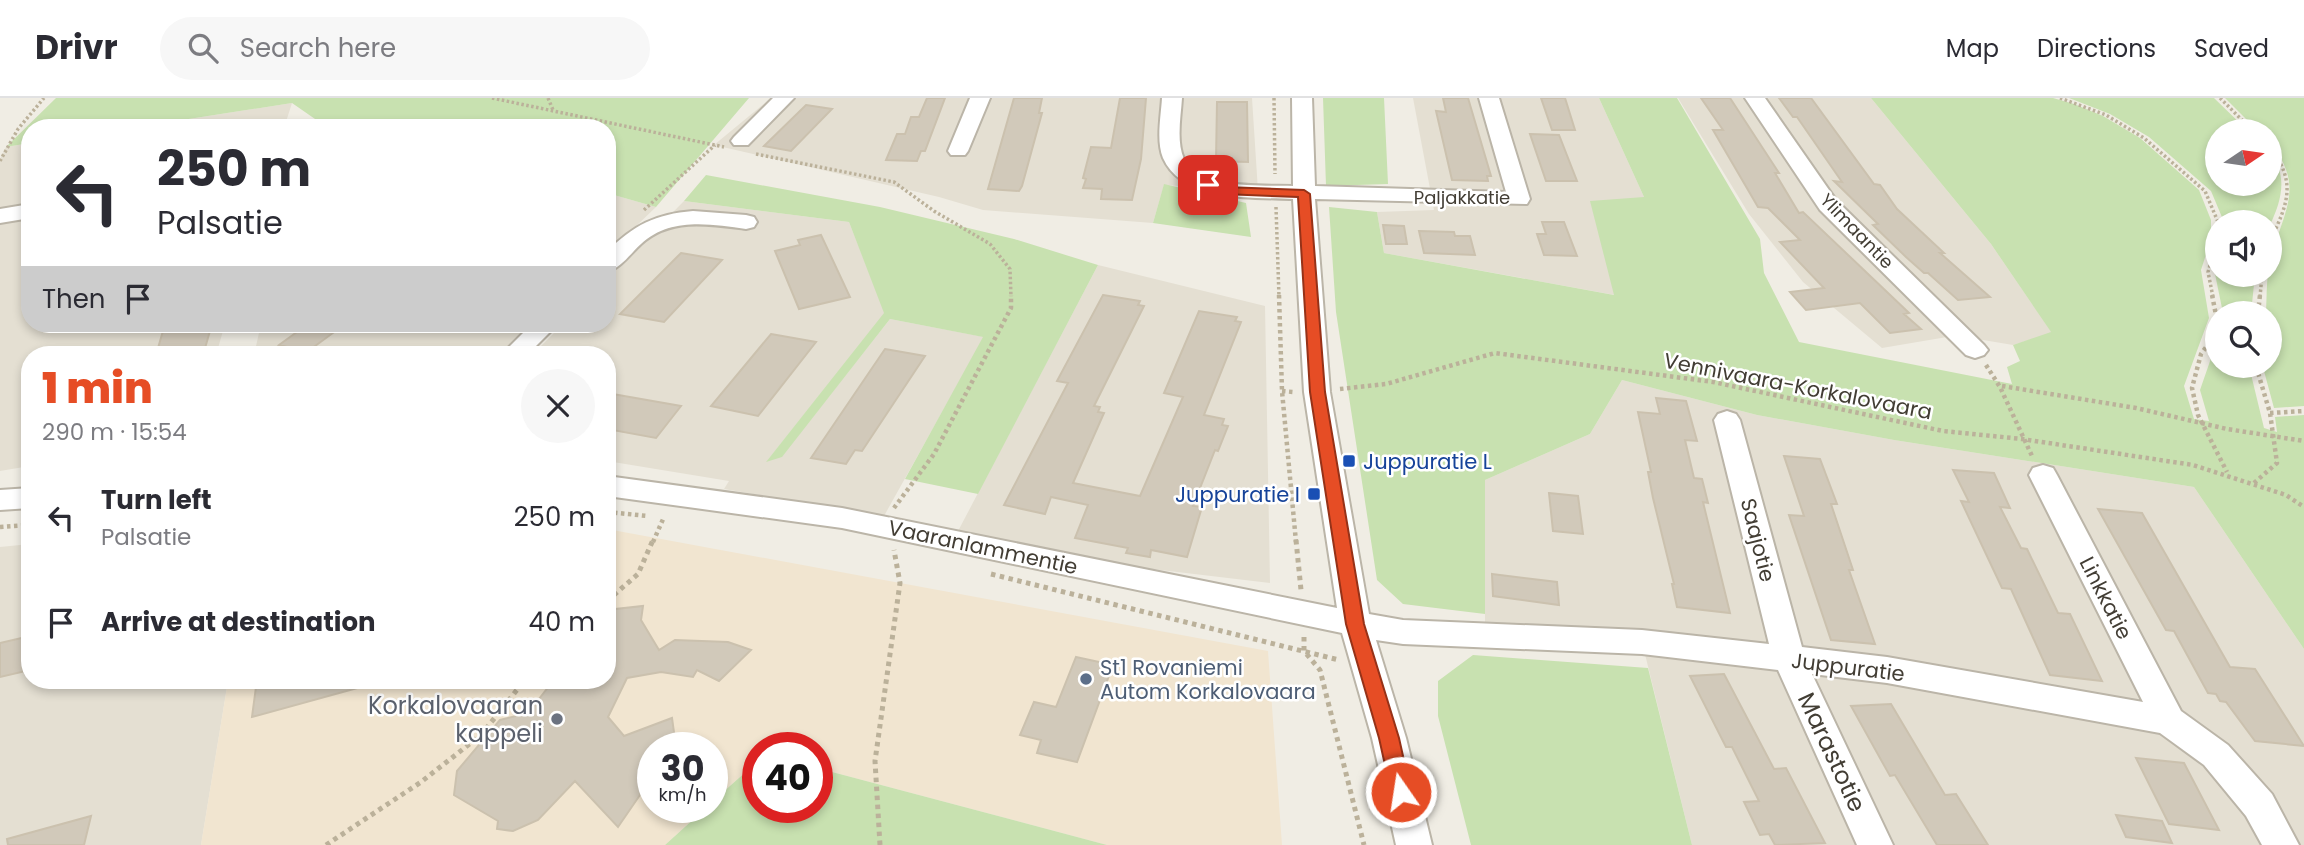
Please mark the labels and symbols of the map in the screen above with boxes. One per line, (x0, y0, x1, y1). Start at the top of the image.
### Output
north arrow (2205, 119, 2282, 196)
pin (1178, 155, 1238, 215)
street label: Paljakkatie (1414, 185, 1510, 210)
street label: Ylimaantie (1815, 188, 1899, 274)
street label: Vennivaara-Korkalovaara (1661, 346, 1935, 426)
place label: Juppuratie L (1363, 447, 1492, 476)
marker: Juppuratie L (1341, 453, 1357, 469)
place label: Juppuratie I (1175, 480, 1300, 509)
marker: Juppuratie I (1306, 486, 1322, 502)
street label: Saajotie (1734, 495, 1782, 585)
street label: Vaaranlammentie (886, 513, 1080, 581)
street label: Linkkatie (2073, 552, 2139, 644)
street label: Juppuratie (1790, 646, 1906, 688)
place label: St1 Rovaniemi Autom Korkalovaara (1100, 653, 1316, 706)
marker: St1 Rovaniemi Autom Korkalovaara (1078, 671, 1094, 687)
street label: Marastotie (1790, 687, 1874, 817)
place label: Korkalovaaran kappeli (368, 689, 543, 750)
marker: Korkalovaaran kappeli (549, 711, 565, 727)
speed limit sign: 40 (742, 732, 833, 823)
position arrow (1364, 755, 1438, 829)

